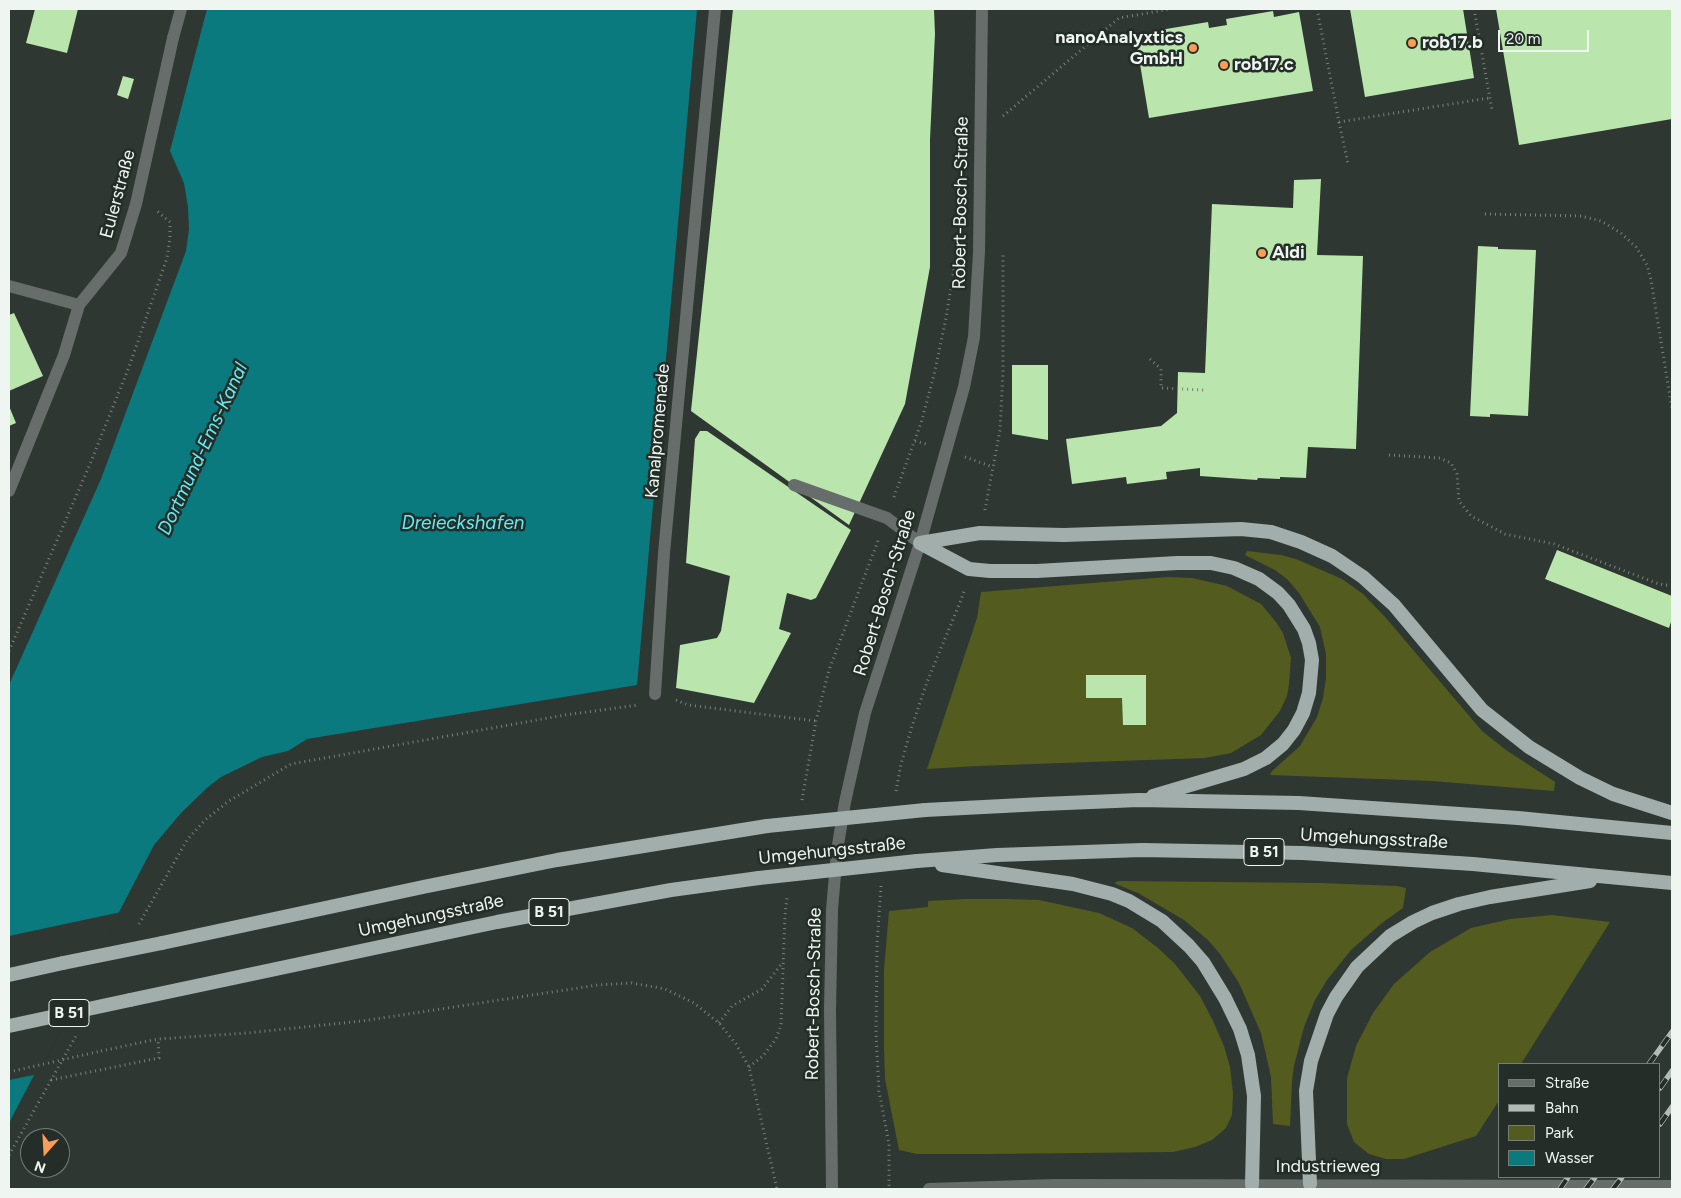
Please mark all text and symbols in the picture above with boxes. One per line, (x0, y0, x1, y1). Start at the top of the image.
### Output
scale bar (1501, 20, 1592, 52)
place label: nanoAnalyxtics GmbH (1055, 27, 1183, 70)
text: 20 m (1506, 30, 1540, 48)
place label: rob17.b (1422, 32, 1483, 54)
marker: rob17.b (1406, 37, 1418, 49)
marker: nanoAnalyxtics GmbH (1187, 42, 1199, 54)
place label: rob17.c (1234, 54, 1294, 76)
marker: rob17.c (1218, 59, 1230, 71)
street label: Robert-Bosch-Straße (949, 116, 973, 290)
street label: Eulerstraße (96, 147, 140, 241)
place label: Aldi (1272, 242, 1305, 264)
marker: Aldi (1256, 247, 1268, 259)
water label: Dortmund-Ems-Kanal (153, 359, 253, 539)
street label: Kanalpromenade (641, 363, 675, 499)
street label: Robert-Bosch-Straße (849, 507, 921, 679)
water label: Dreieckshafen (402, 512, 524, 534)
street label: Umgehungsstraße (1300, 824, 1448, 854)
street label: Umgehungsstraße (757, 833, 907, 869)
road number: B 51 (1244, 839, 1284, 866)
street label: Umgehungsstraße (356, 890, 506, 942)
road number: B 51 (529, 899, 569, 926)
street label: Robert-Bosch-Straße (802, 907, 826, 1081)
road number: B 51 (49, 1000, 89, 1026)
legend (1498, 1063, 1661, 1178)
text: Straße (1545, 1074, 1589, 1092)
text: Bahn (1545, 1099, 1579, 1117)
text: Park (1545, 1124, 1574, 1142)
north arrow (20, 1128, 70, 1178)
text: Wasser (1545, 1149, 1594, 1167)
street label: Industrieweg (1276, 1156, 1380, 1178)
text: N (32, 1157, 48, 1177)

